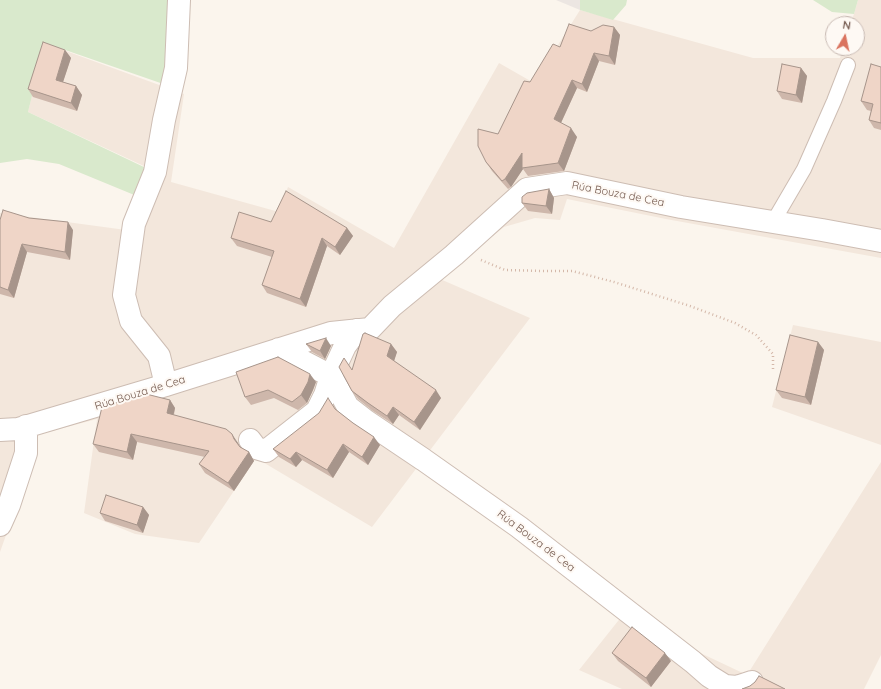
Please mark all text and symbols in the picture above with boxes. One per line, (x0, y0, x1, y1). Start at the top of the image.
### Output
north arrow (825, 16, 865, 56)
text: N (842, 18, 852, 33)
street label: Rúa Bouza de Cea (571, 179, 665, 209)
street label: Rúa Bouza de Cea (93, 373, 187, 413)
street label: Rúa Bouza de Cea (494, 507, 578, 575)

